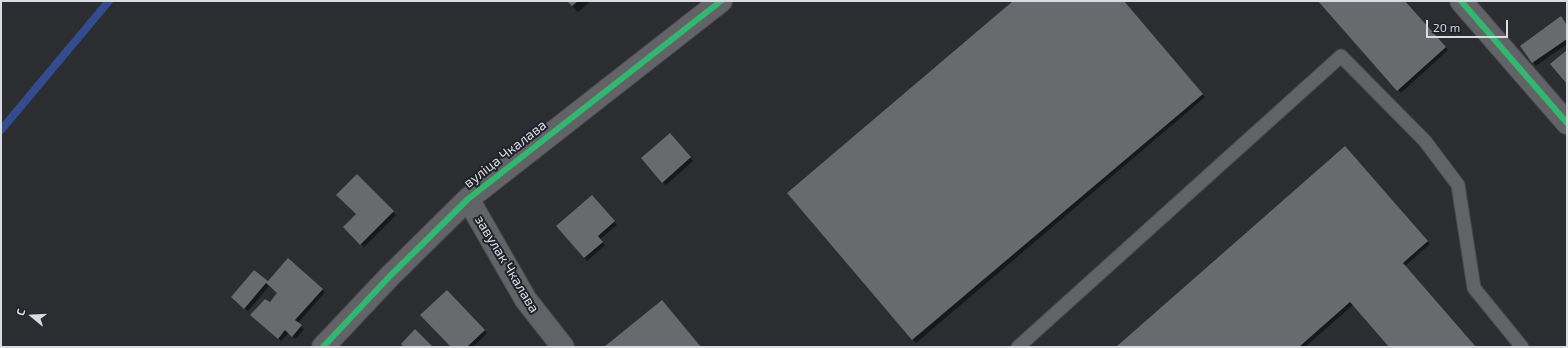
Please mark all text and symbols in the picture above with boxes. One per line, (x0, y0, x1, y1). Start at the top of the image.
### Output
scale bar (1428, 12, 1510, 38)
text: 20 m (1433, 20, 1460, 34)
street label: вуліца Чкалава (460, 117, 550, 191)
street label: завулак Чкалава (471, 212, 543, 316)
north arrow (12, 296, 52, 336)
text: С (13, 307, 27, 317)

